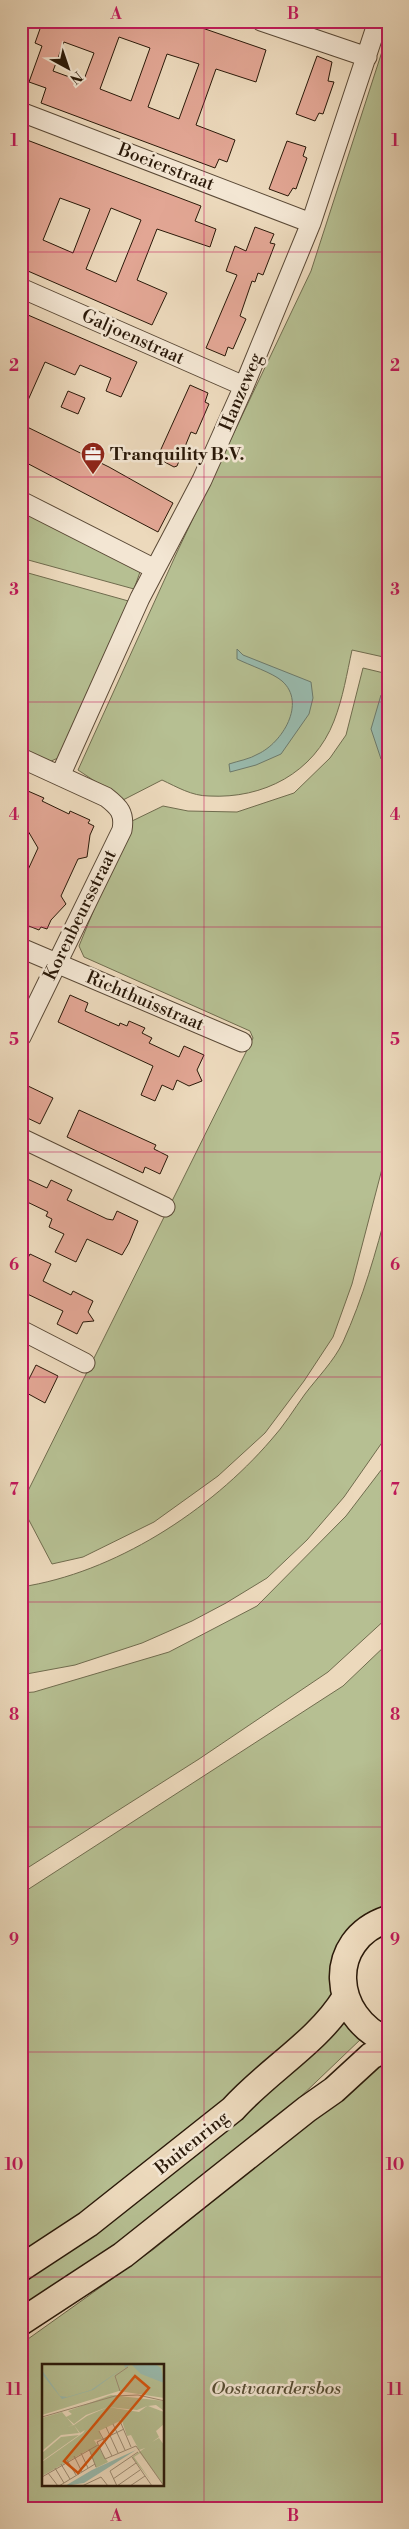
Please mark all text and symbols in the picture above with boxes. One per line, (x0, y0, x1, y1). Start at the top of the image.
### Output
text: A (109, 4, 122, 24)
text: B (287, 4, 299, 24)
north arrow (42, 42, 92, 92)
text: N (66, 67, 86, 88)
text: 1 (10, 131, 18, 151)
text: 1 (391, 131, 399, 151)
street label: Boeierstraat (114, 138, 218, 196)
street label: Galjoenstraat (78, 304, 189, 370)
street label: Hanzeweg (214, 349, 268, 435)
text: 2 (9, 356, 19, 376)
text: 2 (390, 356, 400, 376)
office icon: Tranquility B.V. (80, 441, 106, 475)
place label: Tranquility B.V. (110, 443, 244, 466)
text: 3 (9, 580, 19, 600)
text: 3 (390, 580, 400, 600)
text: 4 (9, 805, 20, 825)
text: 4 (390, 805, 401, 825)
street label: Korenbeursstraat (38, 845, 122, 984)
street label: Richthuisstraat (82, 966, 208, 1036)
text: 5 (9, 1030, 19, 1050)
text: 5 (390, 1030, 400, 1050)
text: 6 (9, 1255, 19, 1275)
text: 6 (390, 1255, 400, 1275)
text: 7 (9, 1480, 19, 1500)
text: 7 (390, 1480, 400, 1500)
text: 8 (9, 1705, 19, 1725)
text: 8 (390, 1705, 400, 1725)
text: 9 (9, 1930, 19, 1950)
text: 9 (390, 1930, 400, 1950)
street label: Buitenring (149, 2106, 234, 2181)
text: 10 (5, 2155, 23, 2175)
text: 10 (386, 2155, 404, 2175)
inset map (42, 2364, 165, 2486)
park label: Oostvaardersbos (211, 2377, 341, 2400)
text: 11 (6, 2380, 22, 2400)
text: 11 (387, 2380, 403, 2400)
text: A (109, 2506, 122, 2526)
text: B (287, 2506, 299, 2526)

